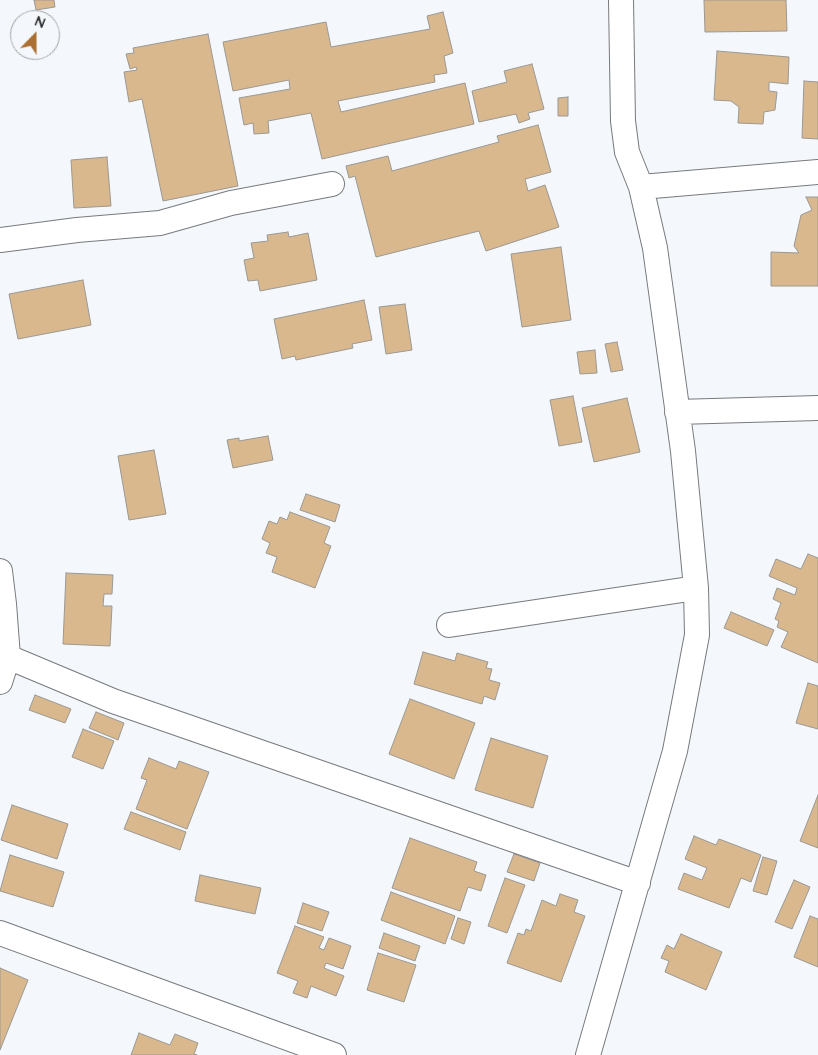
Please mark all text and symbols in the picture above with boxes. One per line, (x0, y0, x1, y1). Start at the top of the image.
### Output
north arrow (10, 10, 60, 60)
text: N (32, 12, 48, 32)

